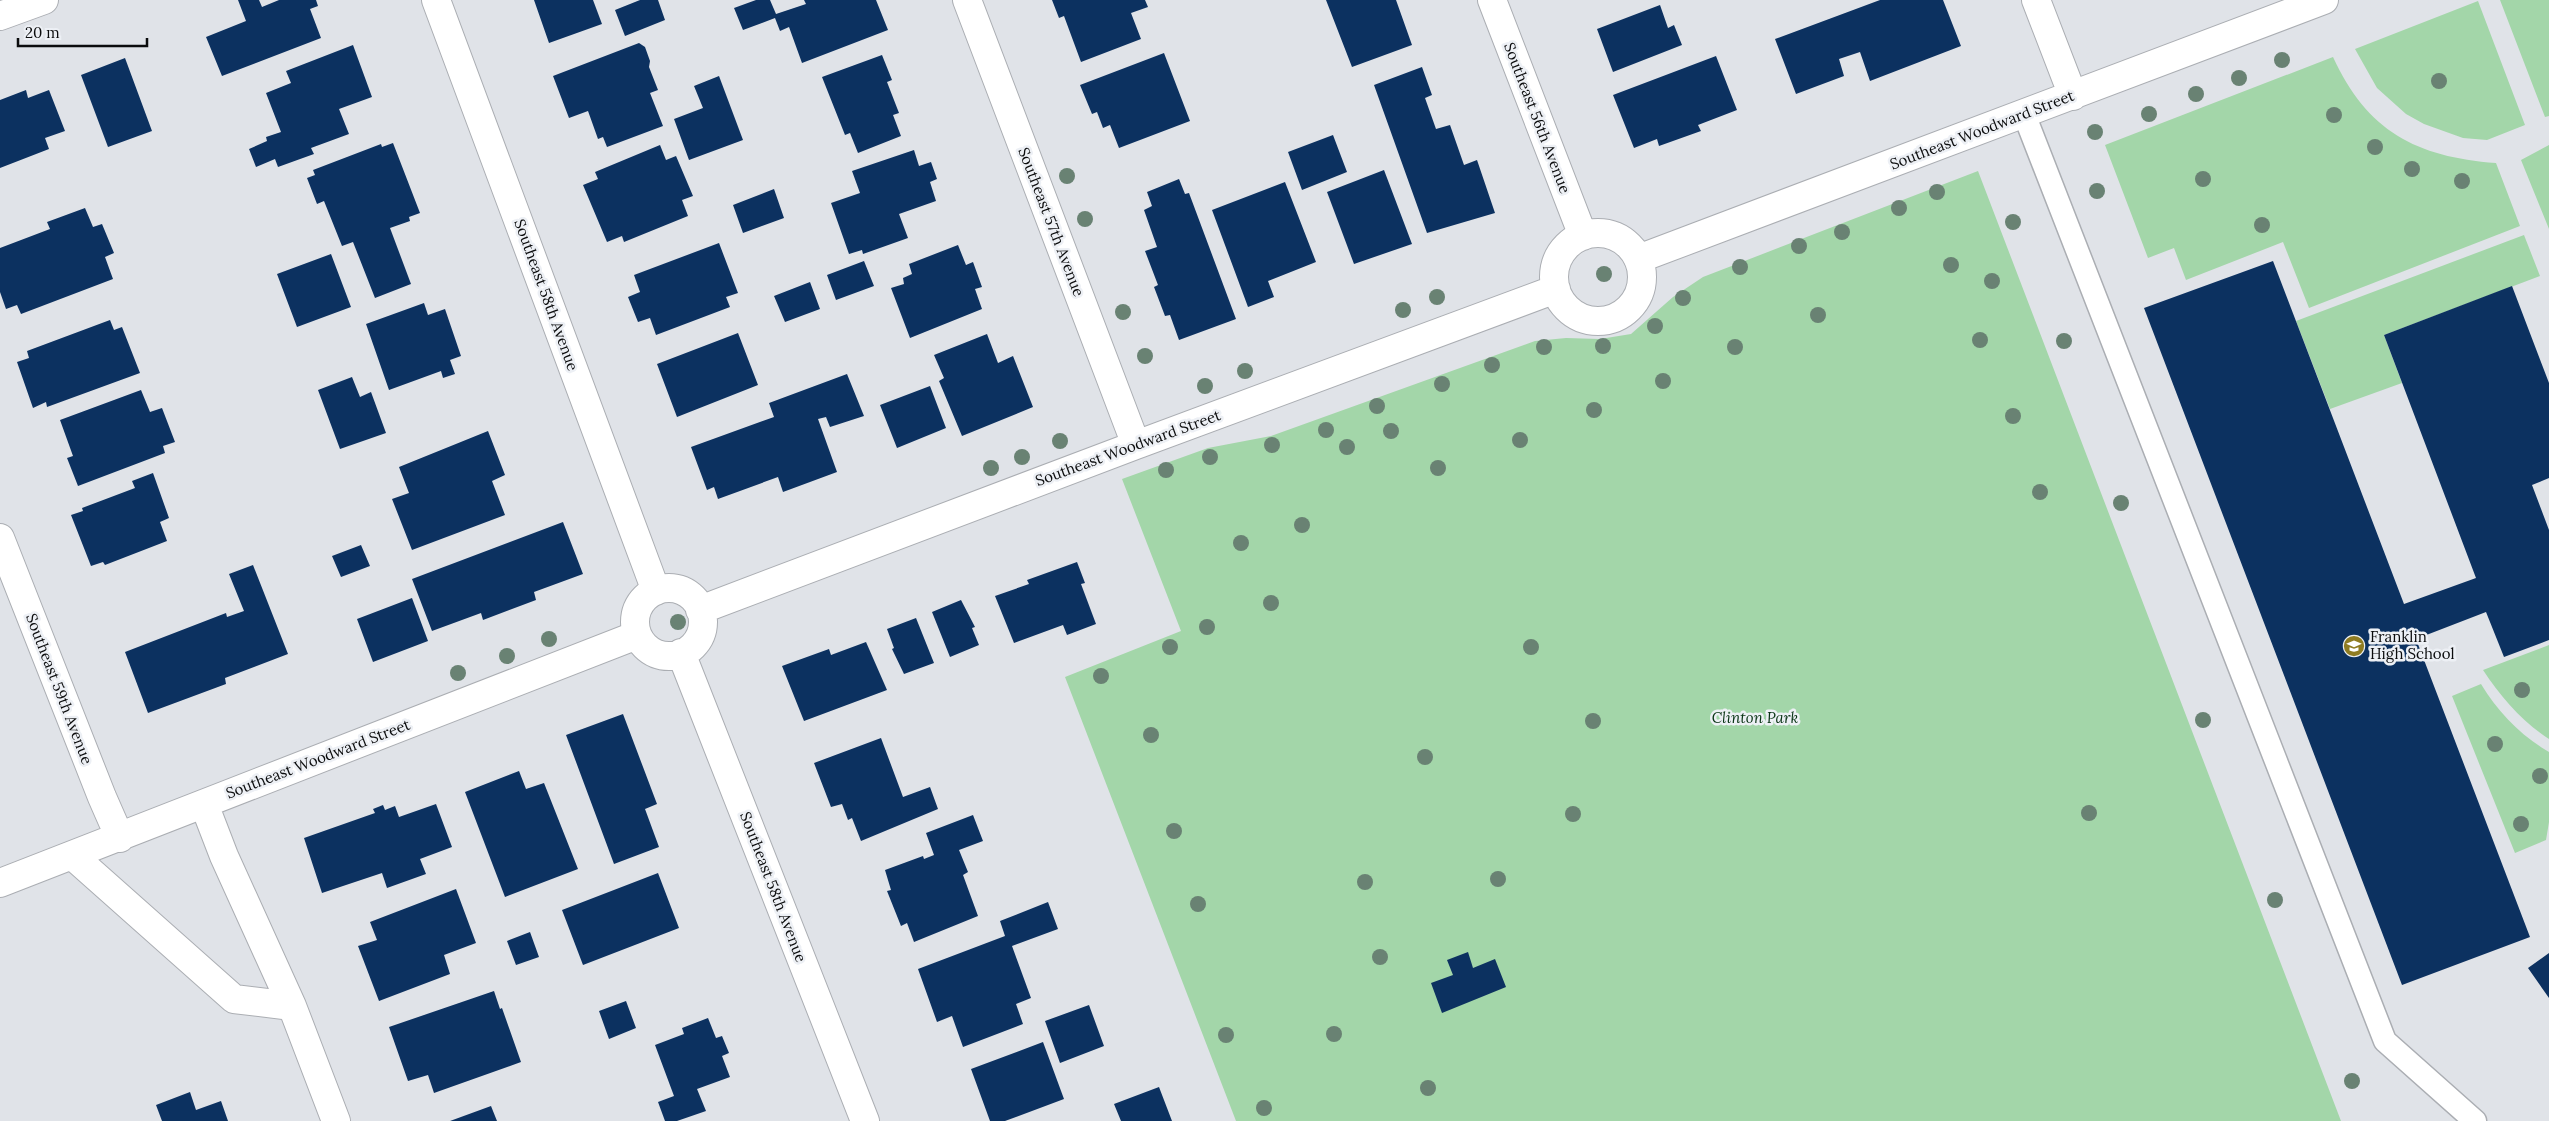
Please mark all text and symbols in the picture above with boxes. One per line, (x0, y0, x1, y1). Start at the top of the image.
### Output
scale bar (18, 15, 146, 47)
text: 20 m (25, 23, 60, 42)
street label: Southeast 56th Avenue (1500, 40, 1575, 196)
street label: Southeast Woodward Street (1887, 86, 2077, 173)
street label: Southeast 57th Avenue (1014, 145, 1089, 299)
street label: Southeast 58th Avenue (510, 216, 583, 373)
street label: Southeast Woodward Street (1033, 405, 1223, 490)
street label: Southeast 59th Avenue (22, 611, 97, 767)
place label: Franklin High School (2370, 627, 2455, 663)
school or university icon: Franklin High School (2342, 634, 2366, 658)
park label: Clinton Park (1712, 708, 1798, 727)
street label: Southeast Woodward Street (223, 715, 413, 802)
street label: Southeast 58th Avenue (736, 809, 811, 965)

